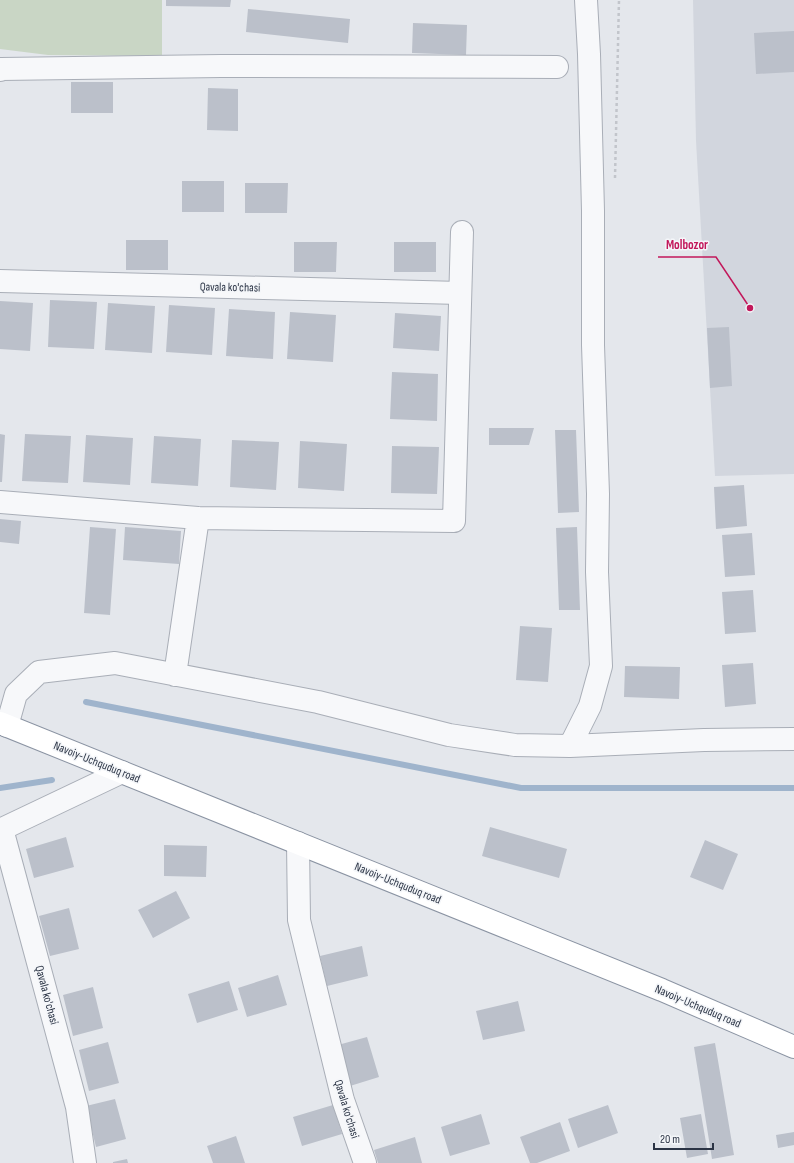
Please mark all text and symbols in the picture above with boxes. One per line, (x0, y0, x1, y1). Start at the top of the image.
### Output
callout: Molbozor (658, 232, 716, 257)
text: Molbozor (666, 237, 708, 253)
street label: Qavala ko'chasi (200, 279, 260, 296)
street label: Navoiy-Uchquduq road (51, 738, 142, 787)
street label: Navoiy-Uchquduq road (352, 859, 443, 908)
street label: Qavala ko'chasi (31, 964, 62, 1026)
street label: Navoiy-Uchquduq road (653, 982, 743, 1031)
street label: Qavala ko'chasi (330, 1078, 363, 1140)
scale bar (654, 1125, 713, 1151)
text: 20 m (660, 1132, 680, 1147)

